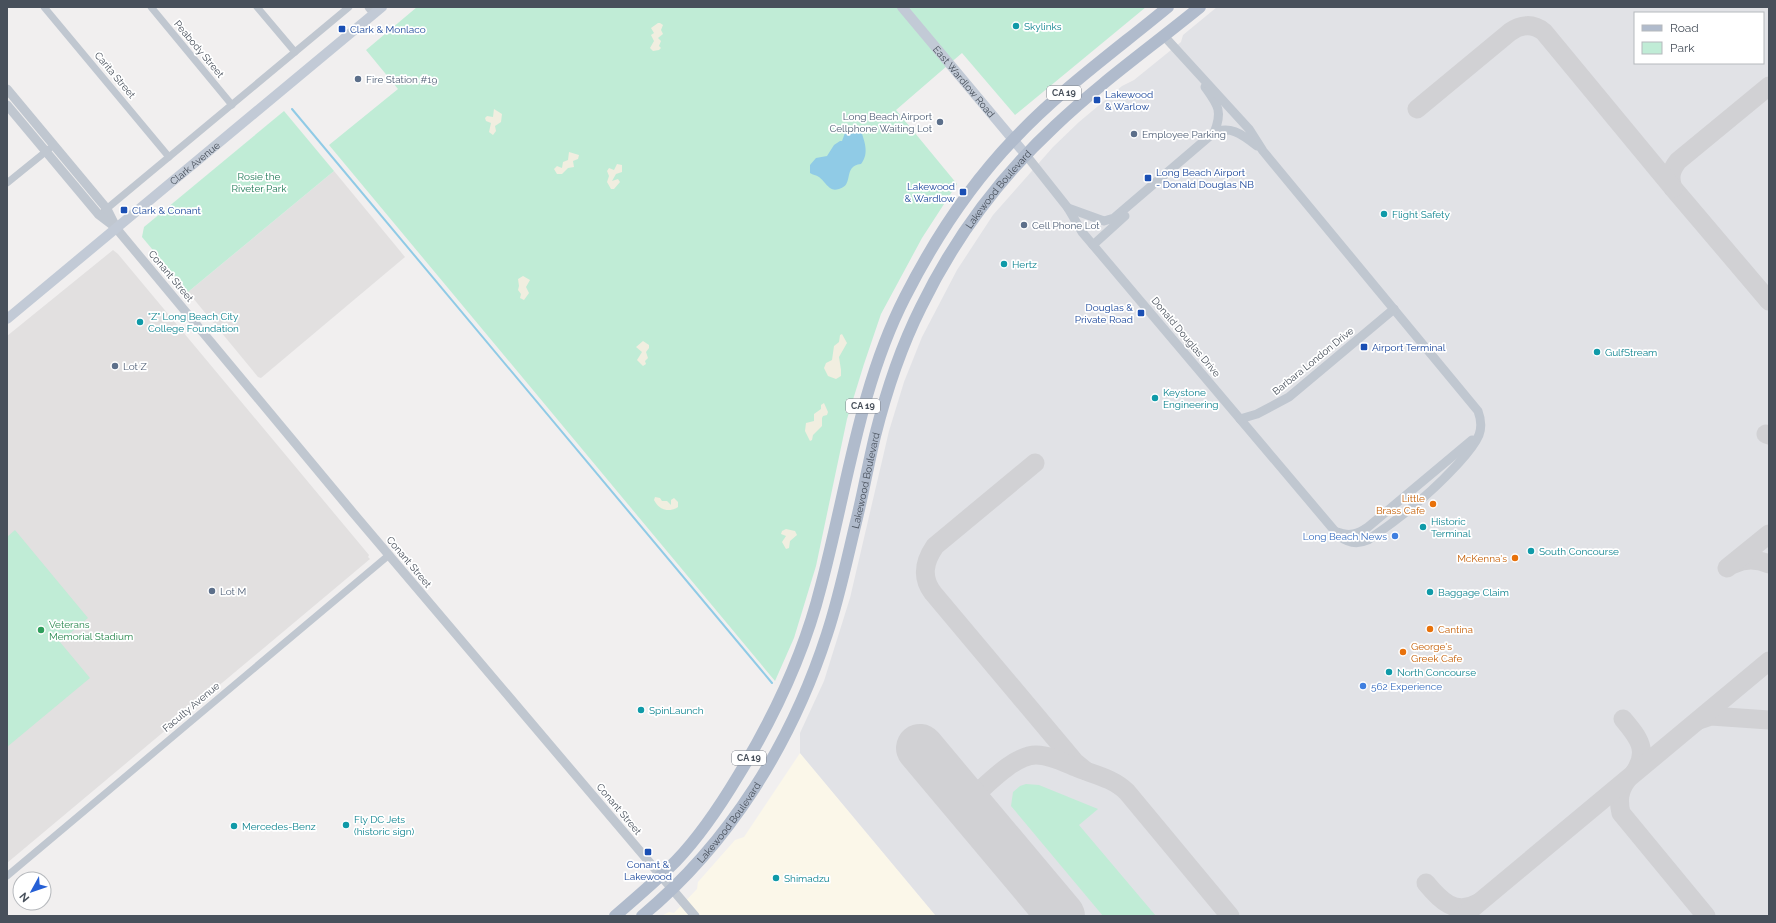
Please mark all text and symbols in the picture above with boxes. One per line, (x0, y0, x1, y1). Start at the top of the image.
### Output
legend (1634, 12, 1764, 64)
street label: Peabody Street (172, 18, 227, 80)
marker: Skylinks (1011, 21, 1021, 31)
place label: Skylinks (1024, 21, 1062, 32)
text: Road (1670, 21, 1699, 35)
marker: Clark & Monlaco (337, 24, 347, 34)
place label: Clark & Monlaco (350, 24, 426, 35)
text: Park (1670, 41, 1695, 55)
street label: East Wardlow Road (931, 43, 997, 119)
street label: Carita Street (92, 50, 138, 101)
marker: Fire Station #19 (353, 74, 363, 84)
place label: Fire Station #19 (366, 74, 438, 85)
road number: CA 19 (1047, 86, 1081, 100)
place label: Lakewood & Warlow (1105, 89, 1153, 112)
marker: Lakewood & Warlow (1092, 95, 1102, 105)
place label: Long Beach Airport Cellphone Waiting Lot (829, 111, 933, 134)
marker: Long Beach Airport Cellphone Waiting Lot (935, 117, 945, 127)
marker: Employee Parking (1129, 129, 1139, 139)
place label: Employee Parking (1142, 129, 1226, 140)
street label: Clark Avenue (167, 139, 222, 187)
street label: Lakewood Boulevard (963, 148, 1033, 230)
place label: Long Beach Airport - Donald Douglas NB (1156, 167, 1254, 190)
park label: Rosie the Riveter Park (231, 171, 287, 194)
marker: Long Beach Airport - Donald Douglas NB (1143, 173, 1153, 183)
place label: Lakewood & Wardlow (905, 181, 955, 204)
marker: Lakewood & Wardlow (958, 187, 968, 197)
marker: Clark & Conant (119, 205, 129, 215)
place label: Clark & Conant (132, 205, 201, 216)
marker: Flight Safety (1379, 209, 1389, 219)
place label: Flight Safety (1392, 209, 1450, 220)
marker: Cell Phone Lot (1019, 220, 1029, 230)
place label: Cell Phone Lot (1032, 220, 1100, 231)
street label: Conant Street (146, 248, 196, 304)
marker: Hertz (999, 259, 1009, 269)
place label: Hertz (1012, 259, 1037, 270)
street label: Donald Douglas Drive (1149, 295, 1223, 379)
place label: Douglas & Private Road (1075, 302, 1133, 325)
marker: Douglas & Private Road (1136, 308, 1146, 318)
place label: "Z" Long Beach City College Foundation (148, 311, 239, 334)
marker: "Z" Long Beach City College Foundation (135, 317, 145, 327)
street label: Barbara London Drive (1270, 325, 1356, 397)
marker: Airport Terminal (1359, 342, 1369, 352)
place label: Airport Terminal (1372, 342, 1446, 353)
marker: GulfStream (1592, 347, 1602, 357)
place label: GulfStream (1605, 347, 1657, 358)
marker: Lot Z (110, 361, 120, 371)
place label: Lot Z (123, 361, 147, 372)
place label: Keystone Engineering (1163, 387, 1219, 410)
marker: Keystone Engineering (1150, 393, 1160, 403)
road number: CA 19 (846, 399, 880, 413)
street label: Lakewood Boulevard (849, 431, 881, 529)
place label: Little Brass Cafe (1376, 493, 1425, 516)
marker: Little Brass Cafe (1428, 499, 1438, 509)
place label: Historic Terminal (1431, 516, 1471, 539)
marker: Historic Terminal (1418, 522, 1428, 532)
place label: Long Beach News (1303, 531, 1387, 542)
marker: Long Beach News (1390, 531, 1400, 541)
street label: Conant Street (384, 534, 434, 590)
marker: South Concourse (1526, 546, 1536, 556)
place label: South Concourse (1539, 546, 1619, 557)
place label: McKenna's (1457, 553, 1507, 564)
marker: McKenna's (1510, 553, 1520, 563)
marker: Lot M (207, 586, 217, 596)
place label: Lot M (220, 586, 246, 597)
marker: Baggage Claim (1425, 587, 1435, 597)
place label: Baggage Claim (1438, 587, 1509, 598)
place label: Veterans Memorial Stadium (49, 619, 133, 642)
marker: Cantina (1425, 624, 1435, 634)
place label: Cantina (1438, 624, 1473, 635)
marker: Veterans Memorial Stadium (36, 625, 46, 635)
place label: George's Greek Cafe (1411, 641, 1463, 664)
marker: George's Greek Cafe (1398, 647, 1408, 657)
marker: North Concourse (1384, 667, 1394, 677)
place label: North Concourse (1397, 667, 1476, 678)
street label: Faculty Avenue (160, 680, 222, 734)
marker: 562 Experience (1358, 681, 1368, 691)
place label: 562 Experience (1371, 681, 1442, 692)
marker: SpinLaunch (636, 705, 646, 715)
place label: SpinLaunch (649, 705, 704, 716)
road number: CA 19 (732, 751, 766, 765)
street label: Lakewood Boulevard (695, 780, 762, 865)
street label: Conant Street (594, 781, 644, 837)
place label: Fly DC Jets (historic sign) (354, 814, 414, 837)
marker: Fly DC Jets (historic sign) (341, 820, 351, 830)
marker: Mercedes-Benz (229, 821, 239, 831)
place label: Mercedes-Benz (242, 821, 316, 832)
marker: Conant & Lakewood (643, 847, 653, 857)
place label: Conant & Lakewood (624, 859, 672, 882)
north arrow (12, 871, 52, 911)
marker: Shimadzu (771, 873, 781, 883)
place label: Shimadzu (784, 873, 830, 884)
text: N (17, 890, 32, 905)

